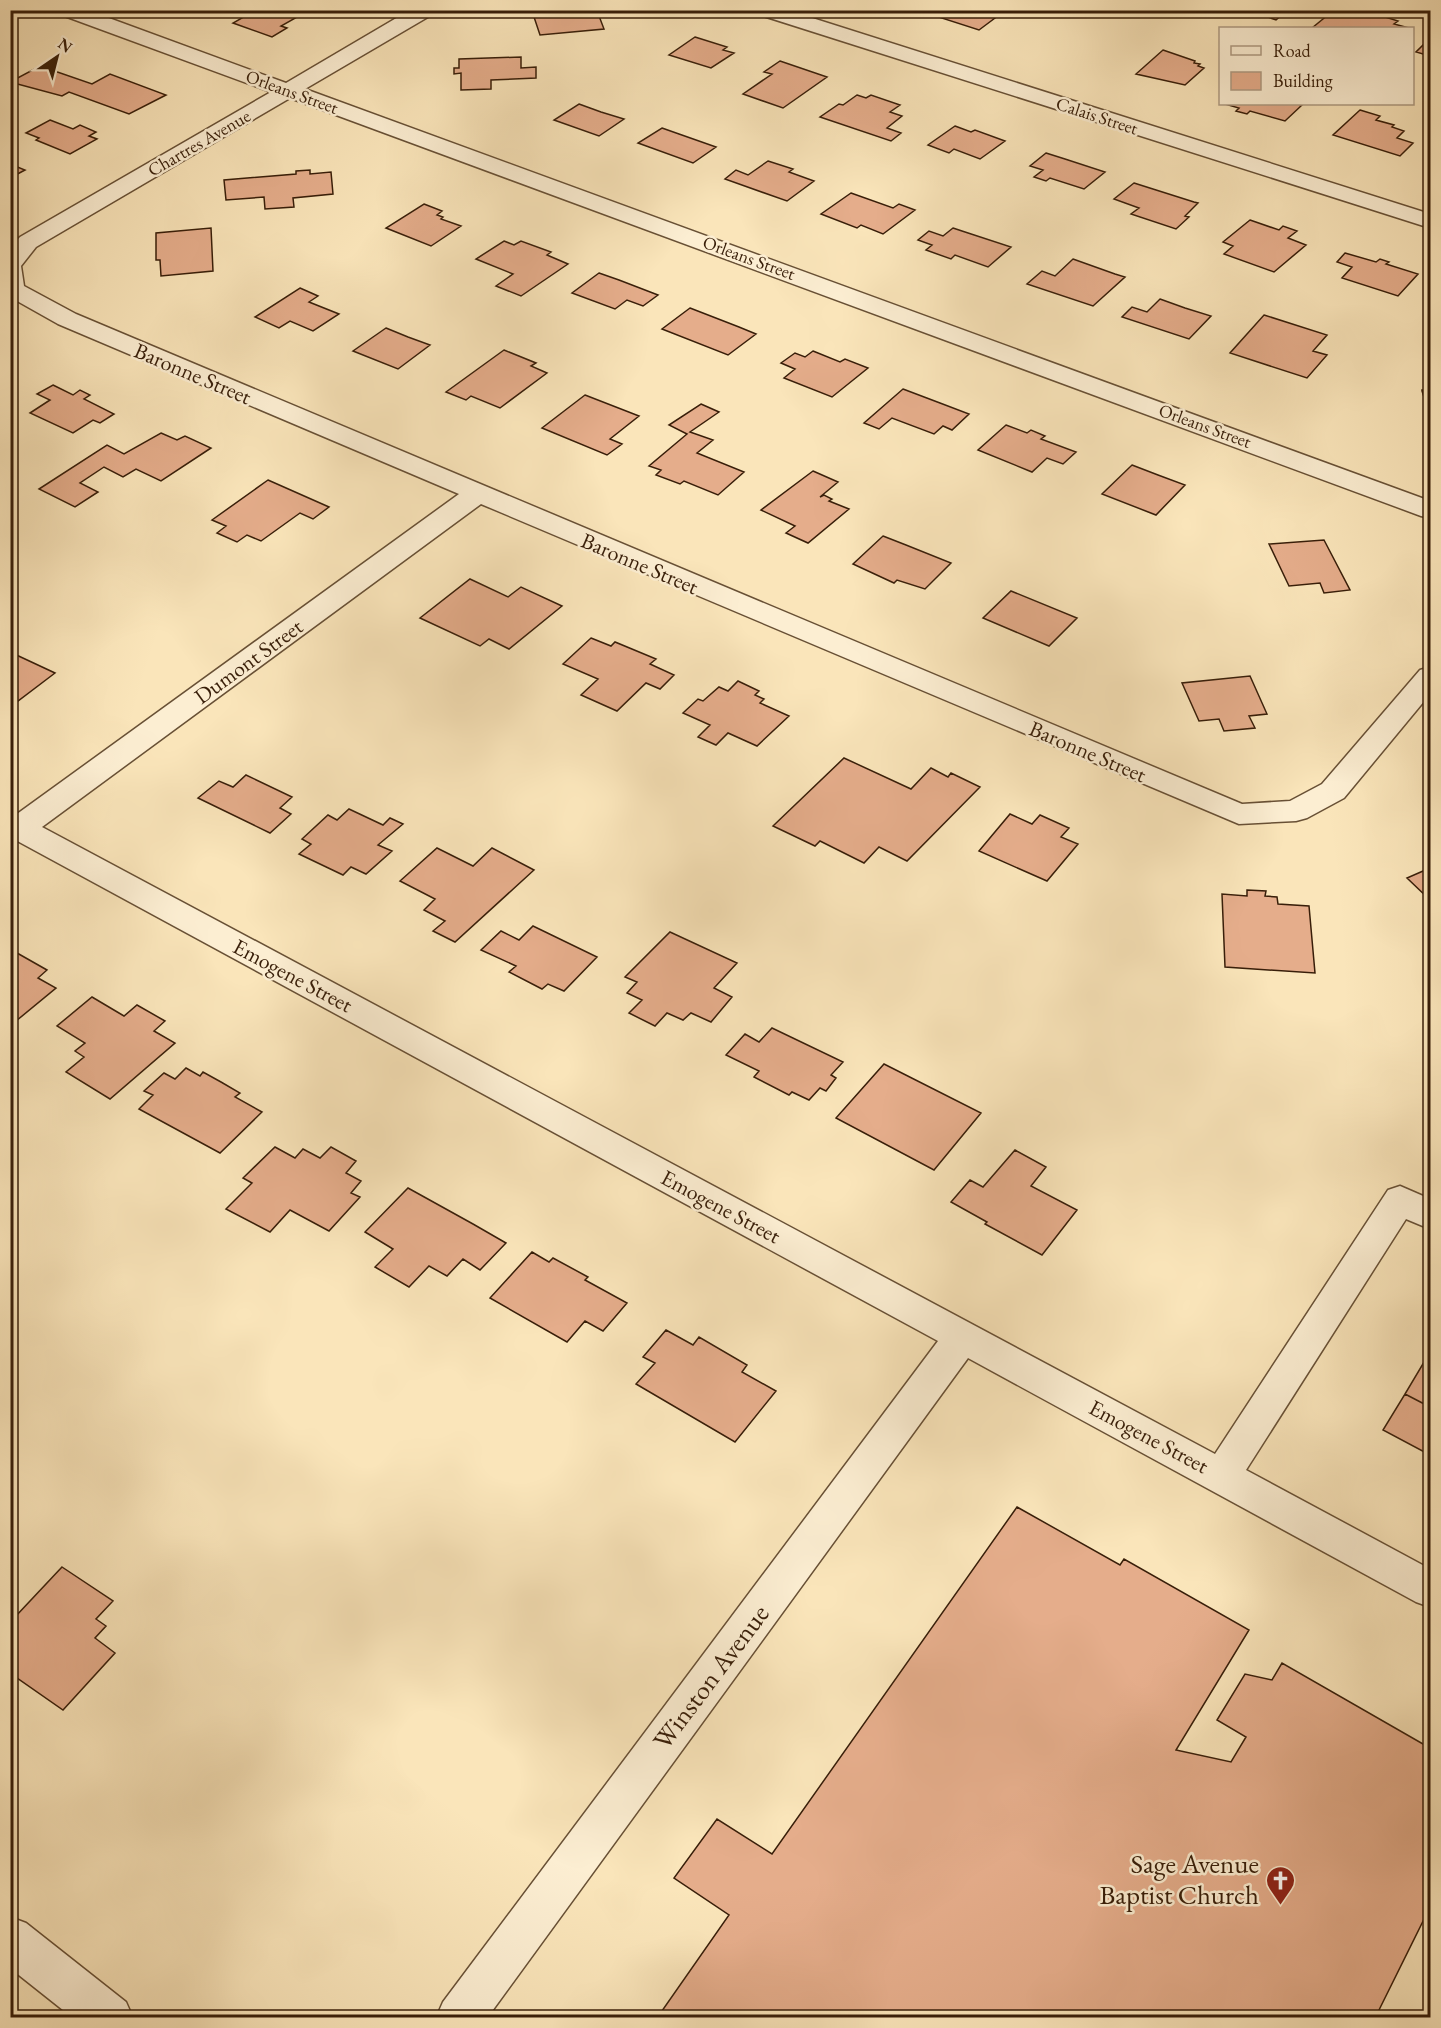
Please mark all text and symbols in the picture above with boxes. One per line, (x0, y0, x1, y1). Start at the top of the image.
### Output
north arrow (27, 27, 87, 87)
legend (1219, 27, 1414, 105)
text: N (54, 33, 77, 57)
text: Road (1273, 39, 1312, 62)
street label: Orleans Street (243, 64, 342, 119)
text: Building (1273, 69, 1333, 92)
street label: Calais Street (1053, 91, 1141, 140)
street label: Chartres Avenue (143, 104, 254, 181)
street label: Orleans Street (700, 230, 799, 285)
street label: Baronne Street (130, 336, 256, 411)
street label: Orleans Street (1156, 398, 1255, 453)
street label: Baronne Street (577, 526, 703, 601)
street label: Dumont Street (188, 612, 308, 711)
street label: Baronne Street (1025, 714, 1151, 789)
street label: Emogene Street (228, 932, 358, 1019)
street label: Emogene Street (656, 1163, 786, 1250)
street label: Emogene Street (1084, 1393, 1214, 1480)
street label: Winston Avenue (645, 1597, 777, 1756)
place label: Sage Avenue Baptist Church (1099, 1846, 1259, 1912)
church icon: Sage Avenue Baptist Church (1264, 1864, 1296, 1906)

